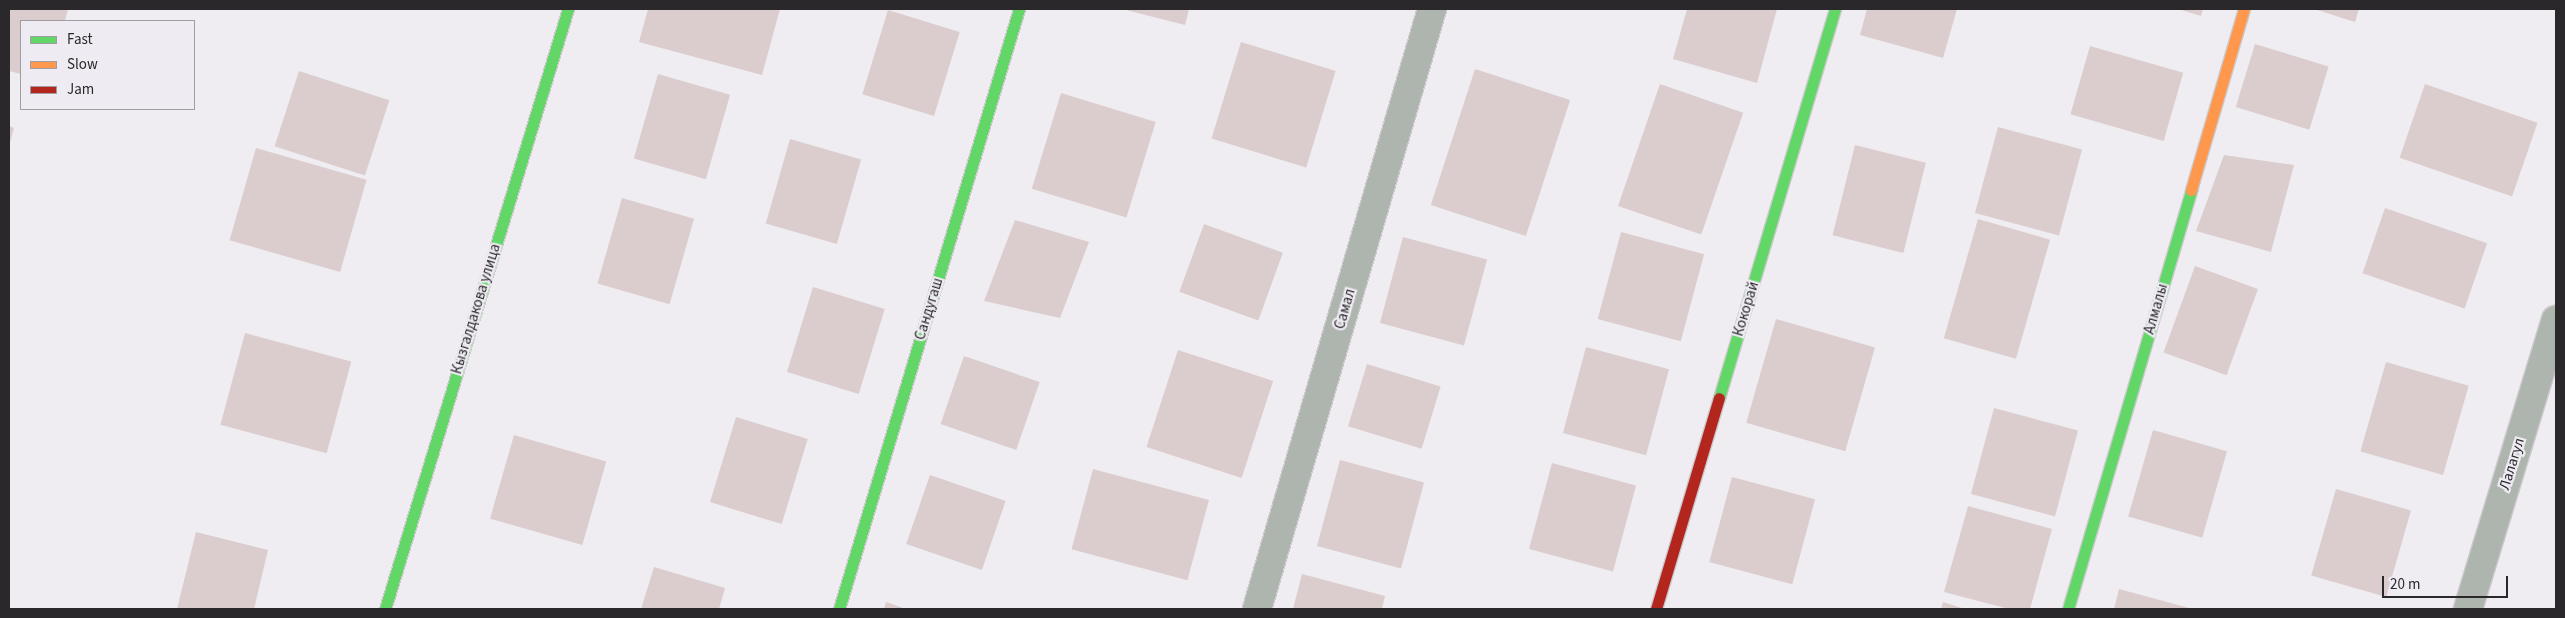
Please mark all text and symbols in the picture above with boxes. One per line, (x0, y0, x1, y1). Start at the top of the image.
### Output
legend (20, 20, 195, 110)
text: Fast (67, 29, 93, 50)
text: Slow (67, 54, 98, 75)
text: Jam (67, 79, 94, 100)
street label: Кызгалдакова улица (448, 242, 504, 376)
street label: Сандугаш (911, 276, 947, 342)
street label: Кокорай (1729, 280, 1763, 338)
street label: Алмалы (2140, 282, 2172, 336)
street label: Самал (1331, 287, 1359, 331)
street label: Лалагул (2496, 436, 2528, 492)
scale bar (2385, 566, 2511, 598)
text: 20 m (2390, 574, 2420, 595)

